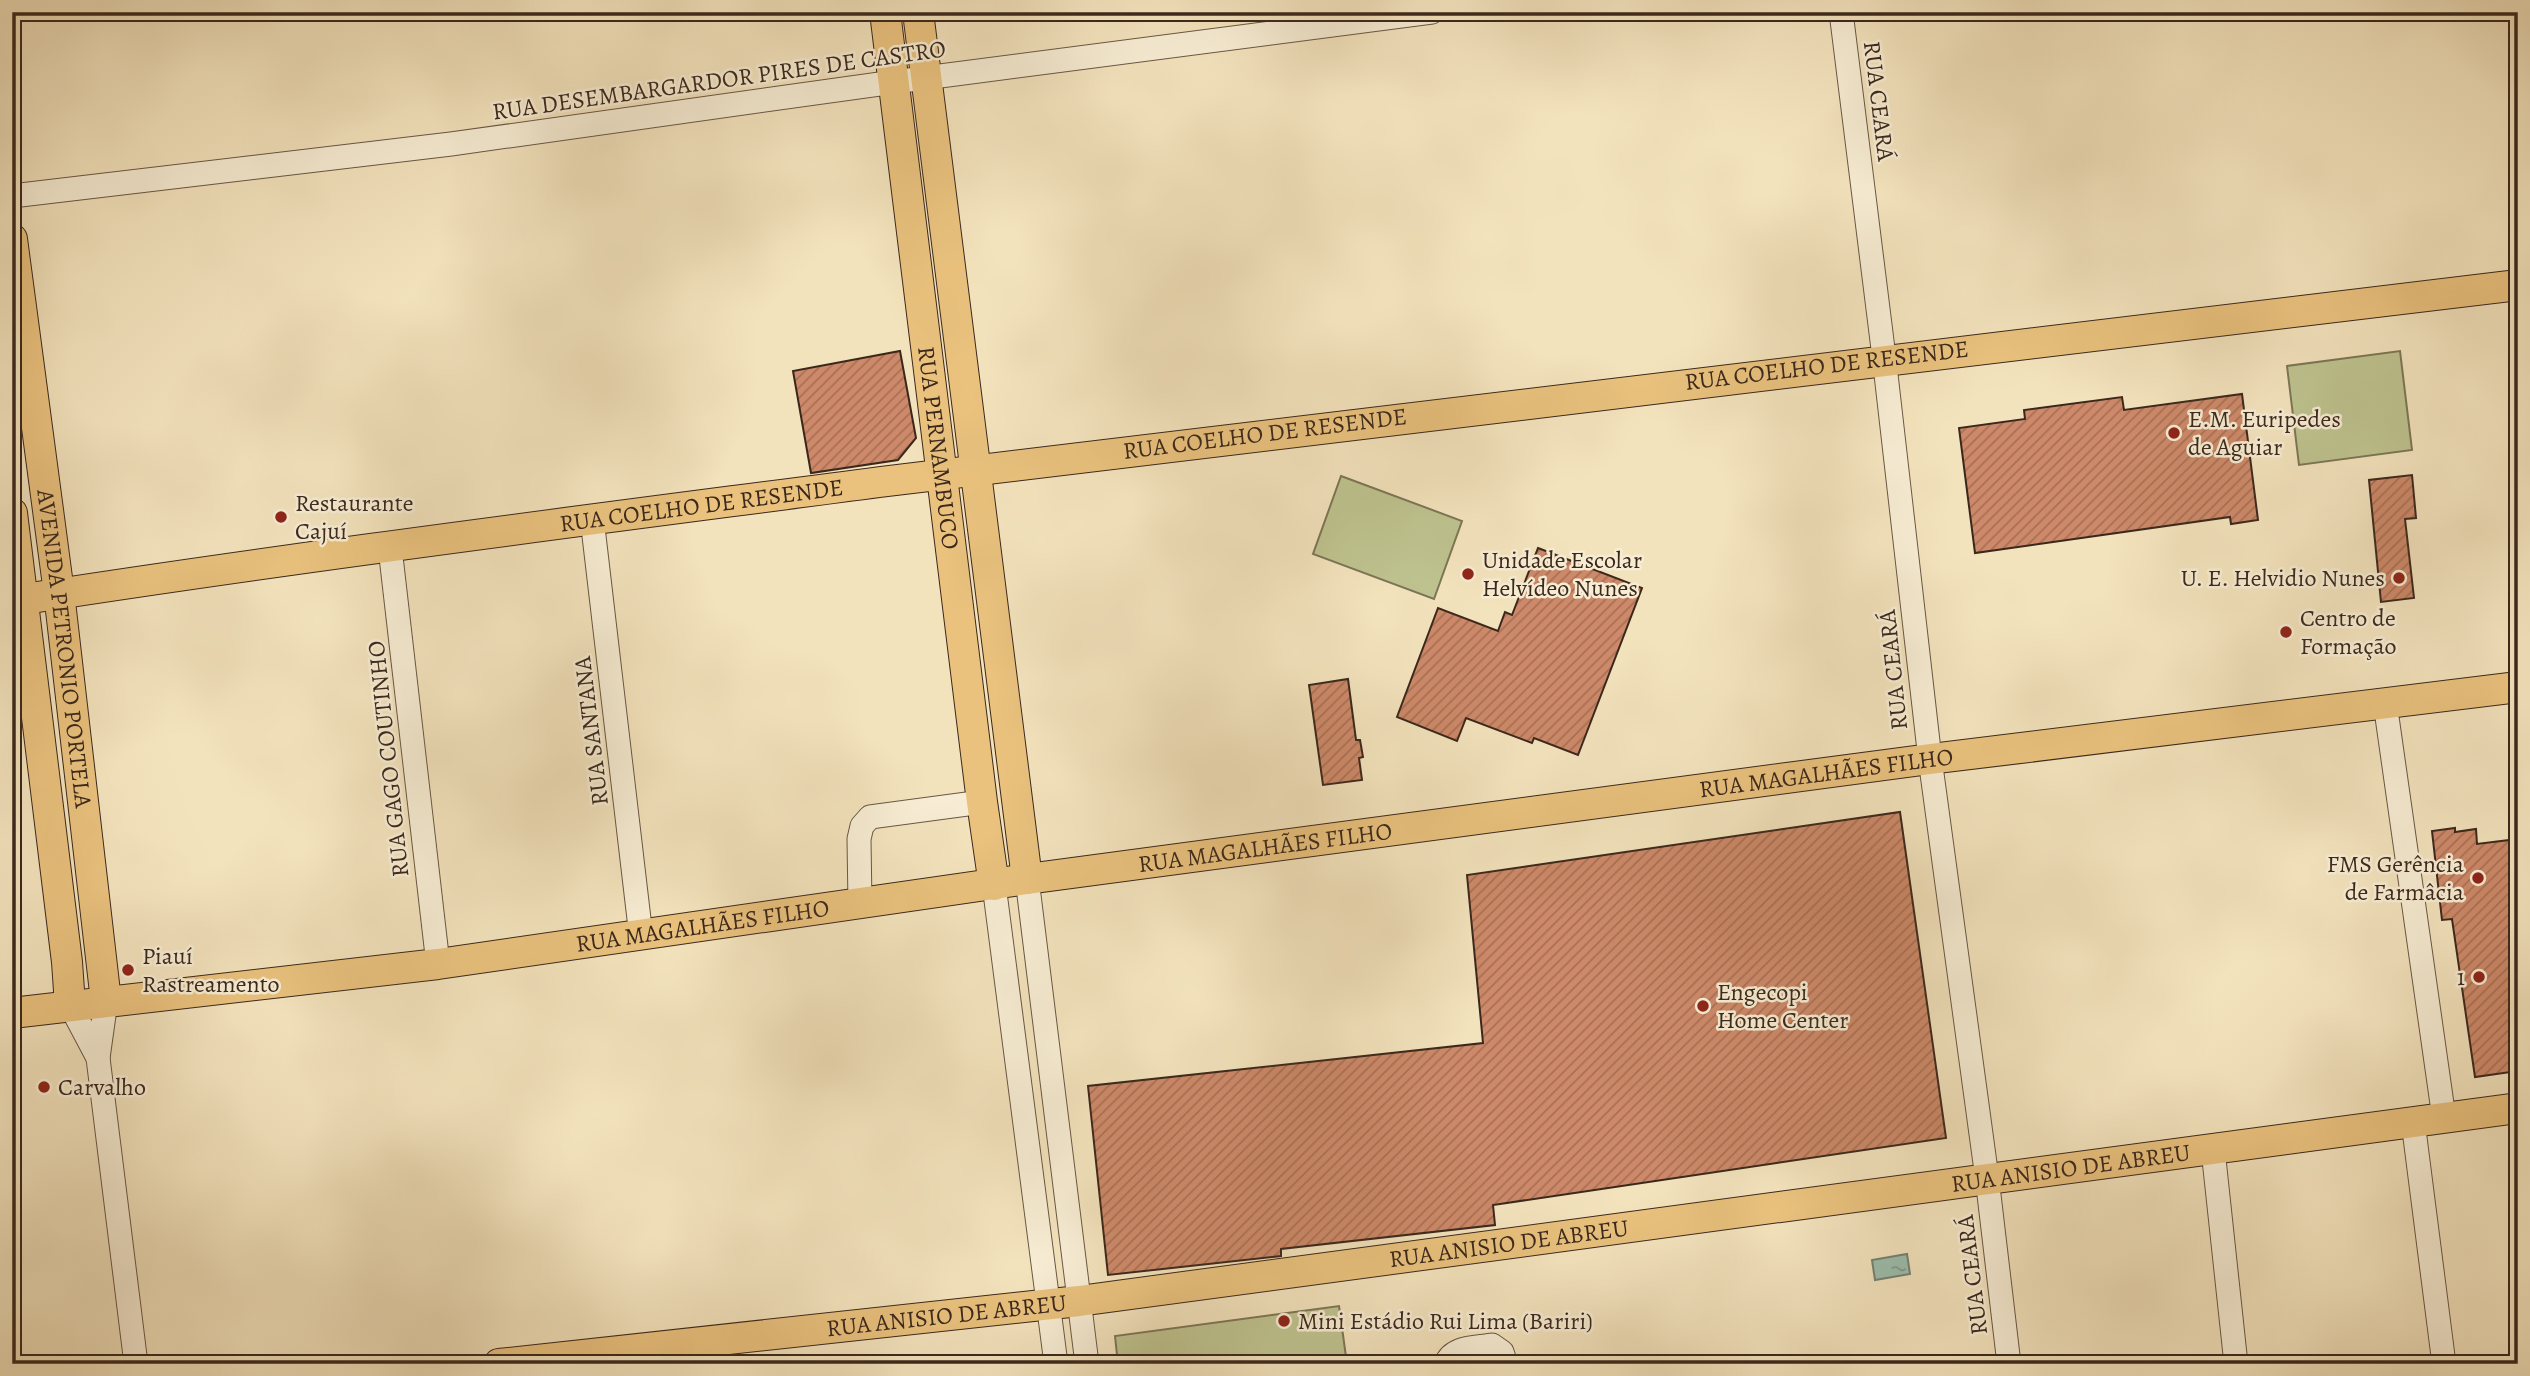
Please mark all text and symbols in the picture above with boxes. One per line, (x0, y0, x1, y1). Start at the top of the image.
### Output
street label: RUA DESEMBARGARDOR PIRES DE CASTRO (490, 32, 948, 128)
street label: RUA CEARÁ (1856, 39, 1902, 164)
street label: RUA COELHO DE RESENDE (1683, 333, 1970, 398)
street label: RUA PERNAMBUCO (910, 344, 967, 551)
street label: RUA COELHO DE RESENDE (1121, 400, 1409, 467)
place label: E.M. Euripedes de Aguiar (2188, 403, 2341, 463)
marker: E.M. Euripedes de Aguiar (2166, 425, 2182, 441)
street label: RUA COELHO DE RESENDE (558, 471, 845, 540)
street label: AVENIDA PETRONIO PORTELA (29, 486, 100, 811)
place label: Restaurante Cajuí (295, 487, 413, 547)
marker: Restaurante Cajuí (273, 509, 289, 525)
place label: Unidade Escolar Helvídeo Nunes (1482, 544, 1642, 604)
place label: U. E. Helvidio Nunes (2181, 562, 2385, 594)
marker: Unidade Escolar Helvídeo Nunes (1460, 566, 1476, 582)
marker: U. E. Helvidio Nunes (2391, 570, 2407, 586)
place label: Centro de Formação (2300, 602, 2397, 662)
street label: RUA CEARÁ (1871, 607, 1915, 732)
marker: Centro de Formação (2278, 624, 2294, 640)
street label: RUA GAGO COUTINHO (360, 639, 416, 879)
street label: RUA SANTANA (566, 654, 616, 807)
street label: RUA MAGALHÃES FILHO (1697, 740, 1955, 806)
street label: RUA MAGALHÃES FILHO (1136, 815, 1394, 880)
place label: FMS Gerência de Farmâcia (2327, 848, 2465, 908)
marker: FMS Gerência de Farmâcia (2470, 870, 2486, 886)
street label: RUA MAGALHÃES FILHO (574, 892, 831, 960)
place label: Piauí Rastreamento (142, 940, 280, 1000)
place label: 1 (2457, 961, 2465, 993)
marker: Piauí Rastreamento (120, 962, 136, 978)
marker: 1 (2471, 969, 2487, 985)
place label: Engecopi Home Center (1717, 976, 1848, 1036)
marker: Engecopi Home Center (1695, 998, 1711, 1014)
place label: Carvalho (58, 1071, 146, 1103)
marker: Carvalho (36, 1079, 52, 1095)
street label: RUA ANISIO DE ABREU (1949, 1136, 2192, 1200)
street label: RUA ANISIO DE ABREU (1387, 1211, 1630, 1275)
street label: RUA CEARÁ (1949, 1212, 1995, 1337)
street label: RUA ANISIO DE ABREU (825, 1286, 1068, 1344)
place label: Mini Estádio Rui Lima (Bariri) (1298, 1305, 1593, 1337)
marker: Mini Estádio Rui Lima (Bariri) (1276, 1313, 1292, 1329)

